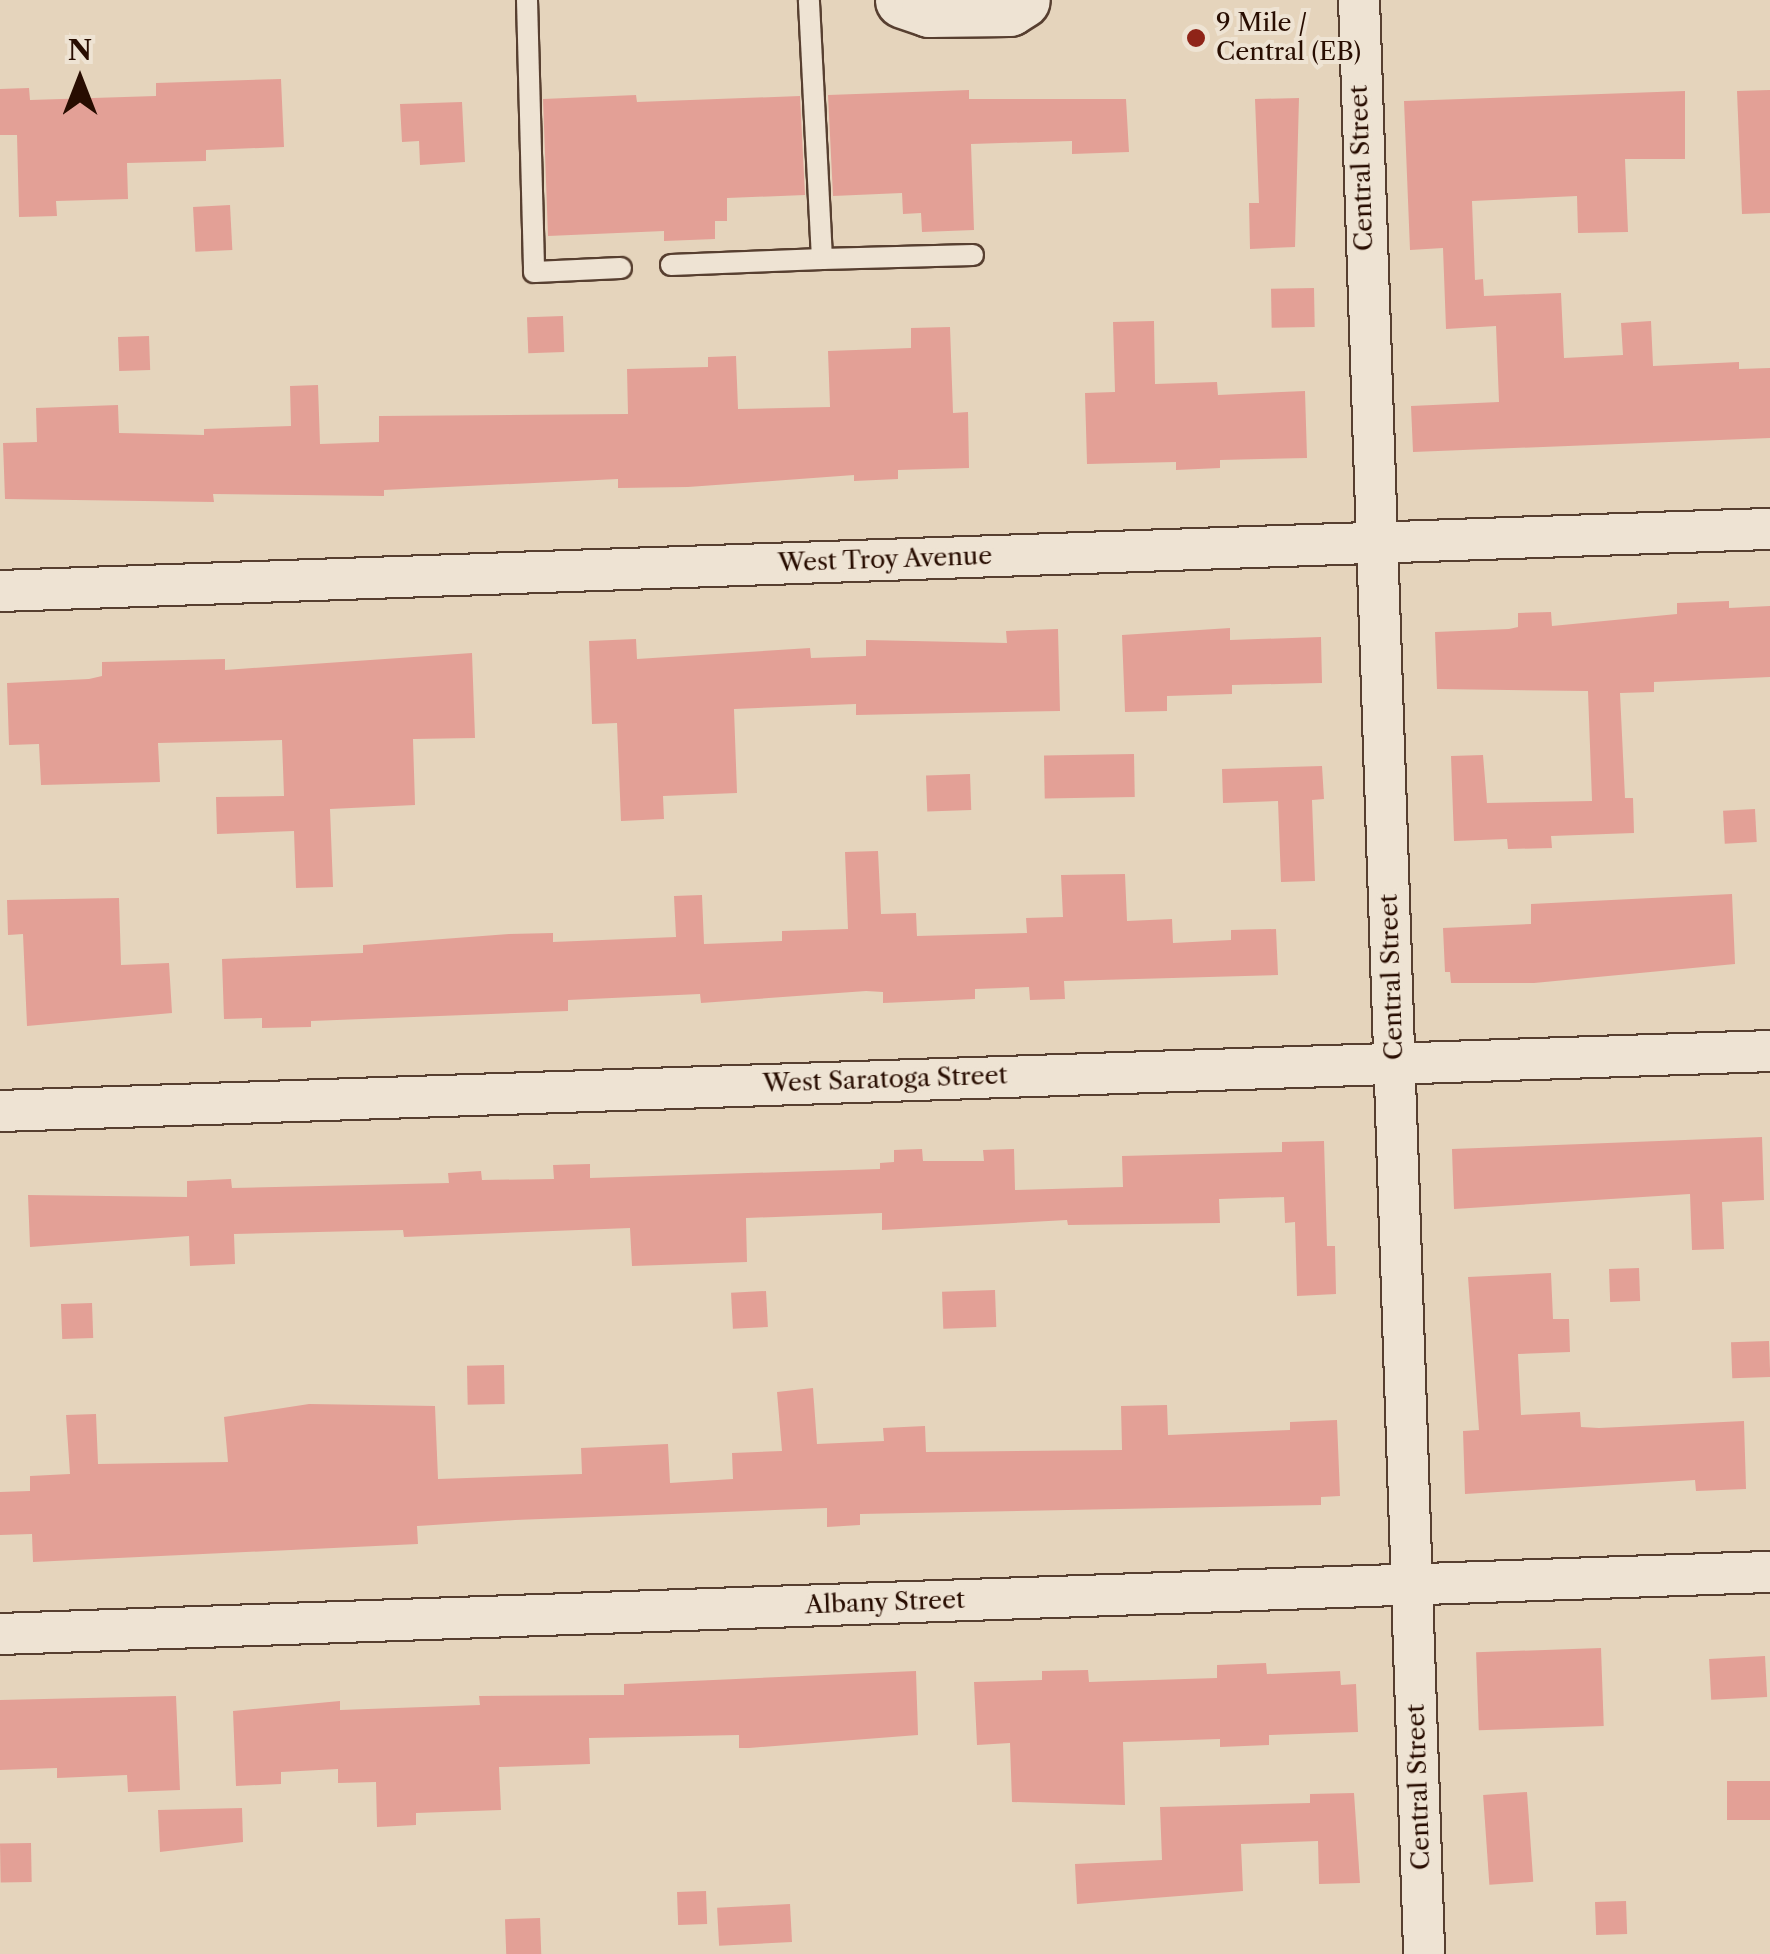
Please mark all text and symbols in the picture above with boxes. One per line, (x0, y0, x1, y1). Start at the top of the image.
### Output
place label: 9 Mile / Central (EB) (1216, 9, 1361, 68)
marker: 9 Mile / Central (EB) (1185, 27, 1207, 49)
north arrow (30, 30, 130, 130)
text: N (68, 33, 92, 67)
street label: Central Street (1344, 84, 1380, 252)
street label: West Troy Avenue (776, 541, 994, 579)
street label: Central Street (1374, 893, 1410, 1061)
street label: West Saratoga Street (762, 1061, 1008, 1099)
street label: Albany Street (804, 1585, 966, 1621)
street label: Central Street (1401, 1703, 1437, 1871)

